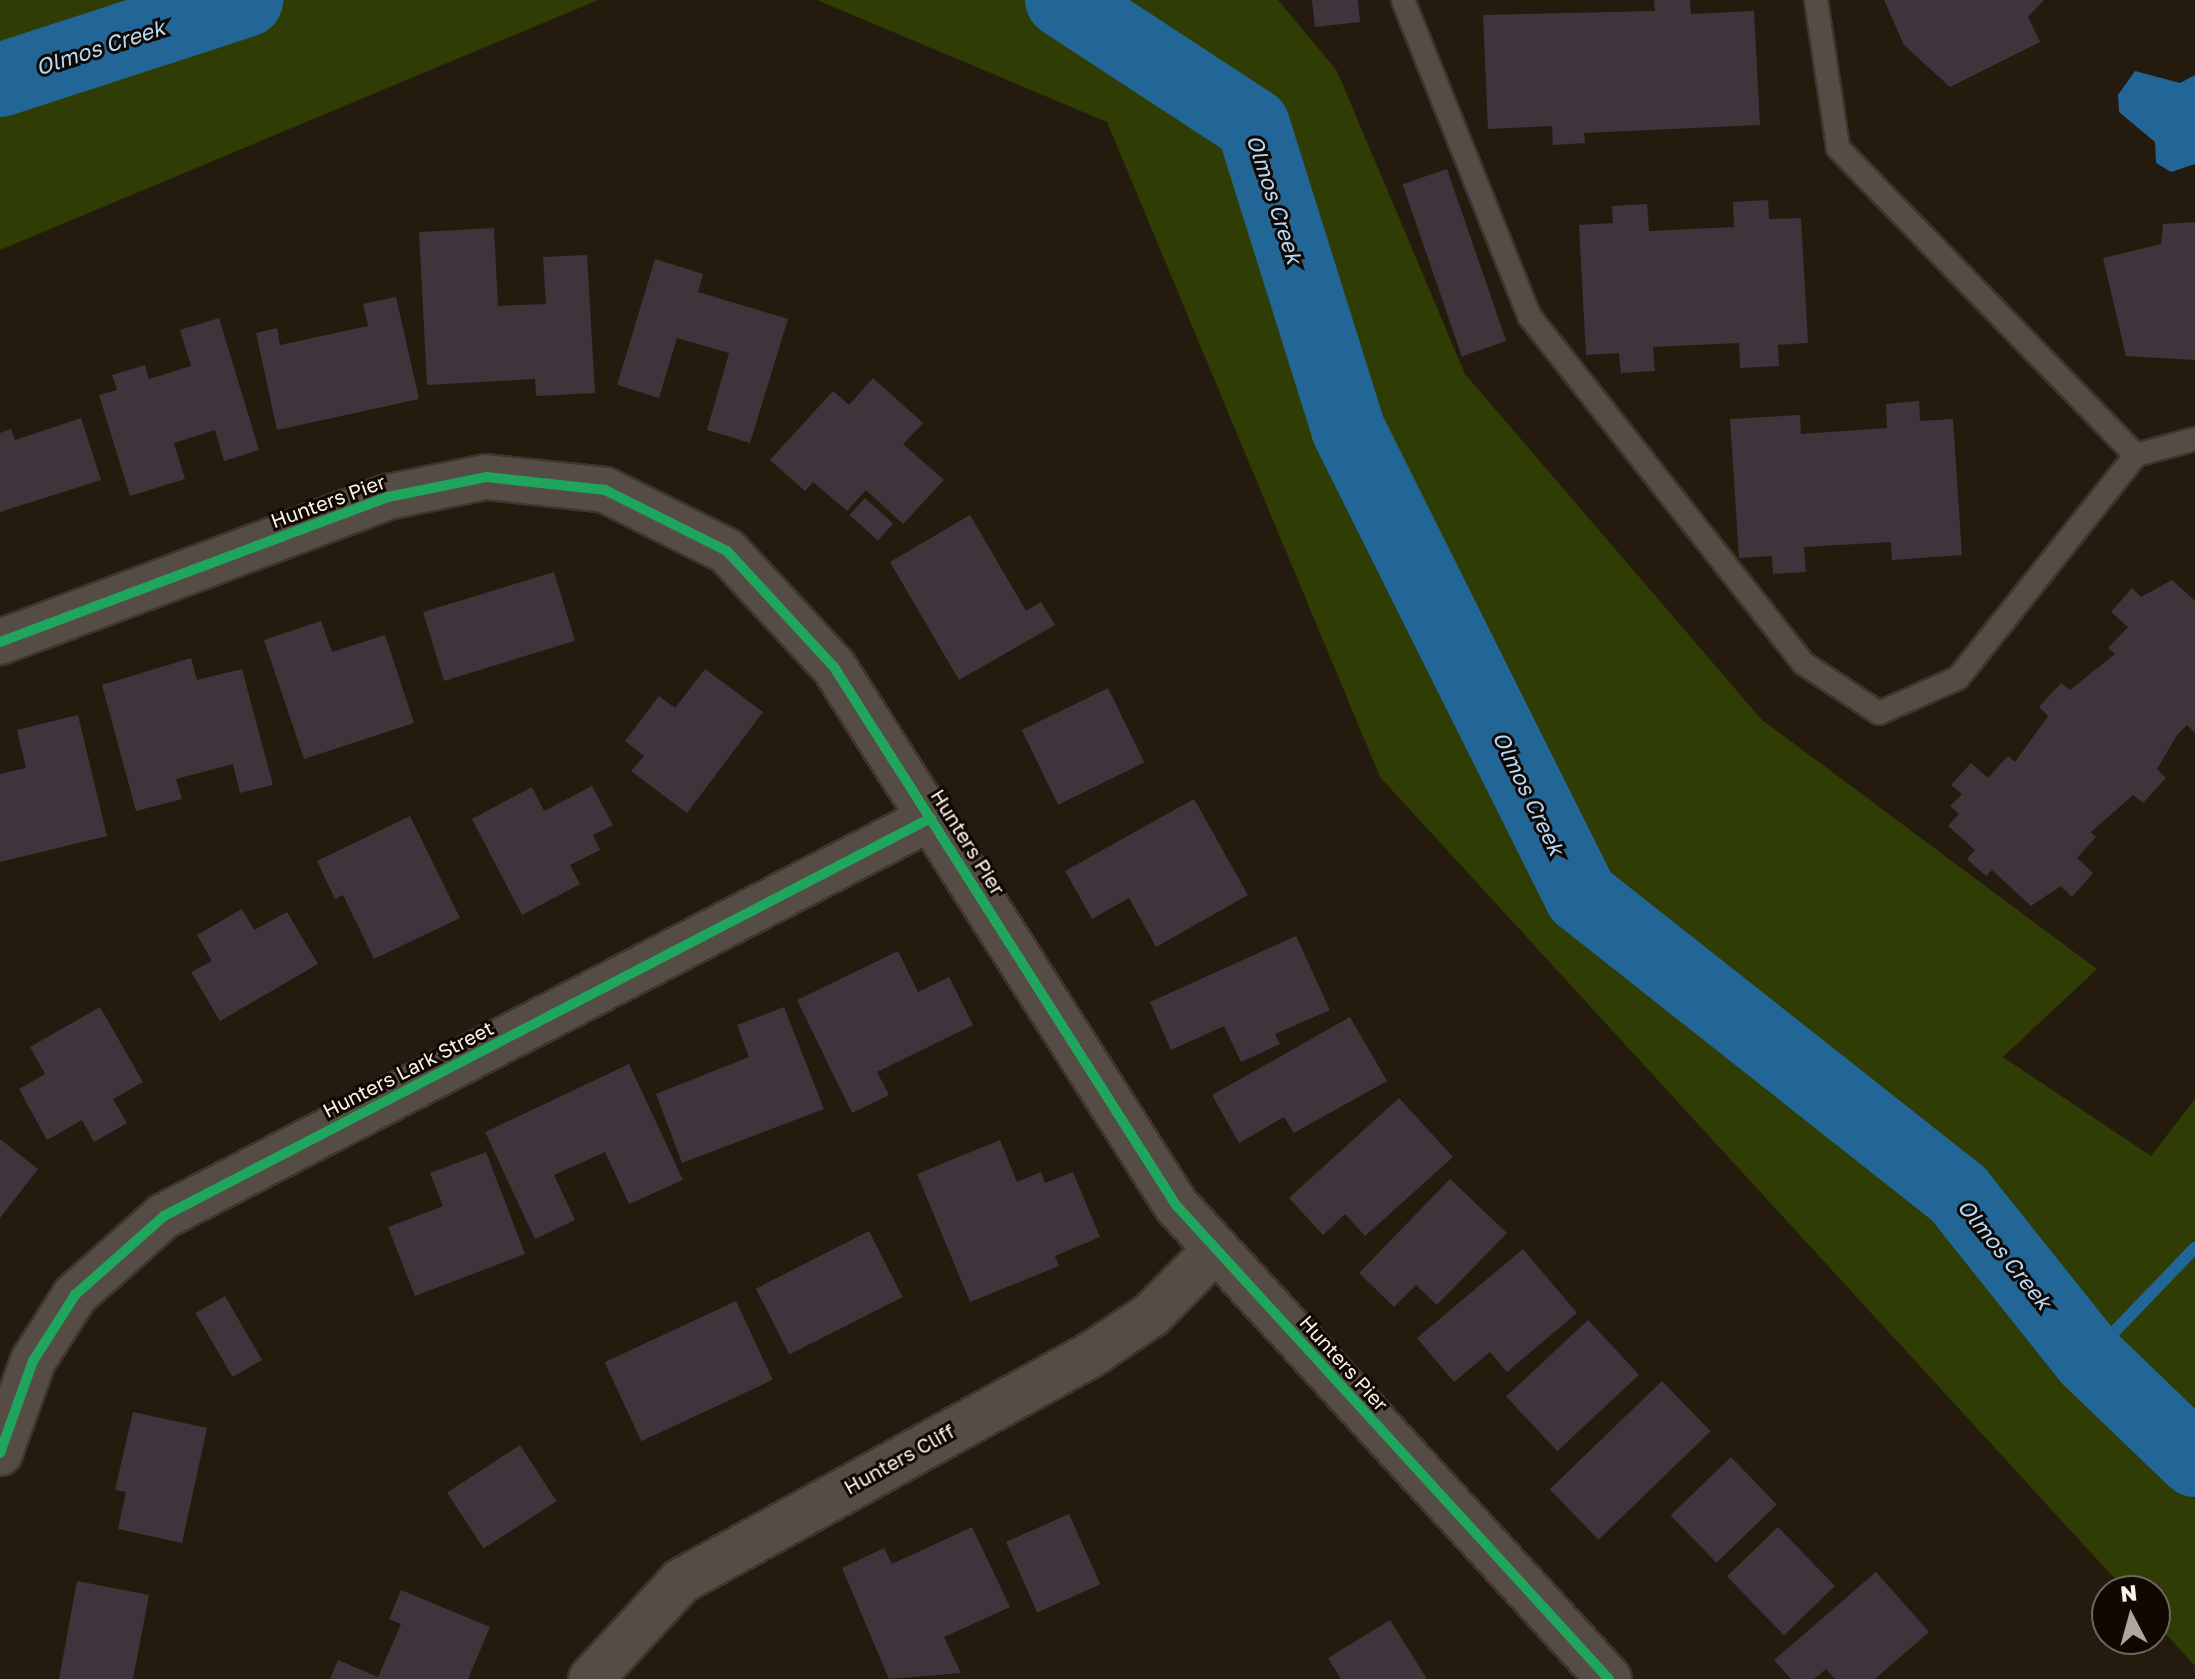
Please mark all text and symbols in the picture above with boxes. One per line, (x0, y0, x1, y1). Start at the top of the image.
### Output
water label: Olmos Creek (32, 14, 168, 80)
water label: Olmos Creek (1242, 131, 1308, 267)
street label: Hunters Pier (267, 469, 389, 533)
water label: Olmos Creek (1488, 727, 1570, 859)
street label: Hunters Pier (926, 785, 1010, 899)
street label: Hunters Lark Street (319, 1015, 497, 1123)
water label: Olmos Creek (1952, 1193, 2058, 1315)
street label: Hunters Pier (1295, 1310, 1393, 1416)
street label: Hunters Cliff (840, 1419, 958, 1499)
north arrow (2091, 1575, 2171, 1655)
text: N (2119, 1578, 2138, 1607)

